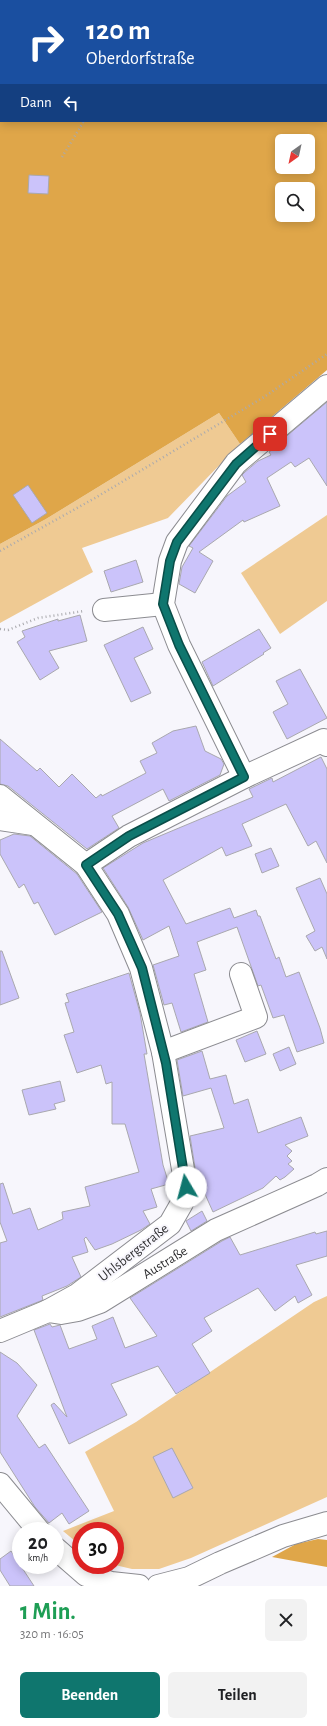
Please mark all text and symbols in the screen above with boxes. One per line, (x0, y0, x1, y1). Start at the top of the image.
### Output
icon: right (20, 16, 72, 68)
text: 120 m (86, 17, 151, 45)
text: Oberdorfstraße (86, 50, 195, 68)
icon: left (60, 92, 82, 114)
text: Dann (20, 95, 52, 110)
north arrow (275, 134, 315, 174)
map controls (275, 134, 315, 222)
button: search (275, 182, 315, 222)
pin (253, 417, 287, 451)
icon: arrive (259, 423, 281, 445)
position arrow (165, 1166, 207, 1208)
street label: Uhlsbergstraße (96, 1221, 171, 1284)
street label: Austraße (140, 1244, 190, 1282)
speed limit sign: 30 (72, 1522, 124, 1574)
text: 20 (28, 1533, 48, 1553)
text: km/h (28, 1553, 48, 1563)
button: close (265, 1599, 307, 1641)
text: 1 Min. (20, 1600, 76, 1624)
text: 320 m · 16:05 (20, 1628, 84, 1641)
button: Beenden (20, 1672, 160, 1718)
button: Teilen (168, 1672, 307, 1718)

